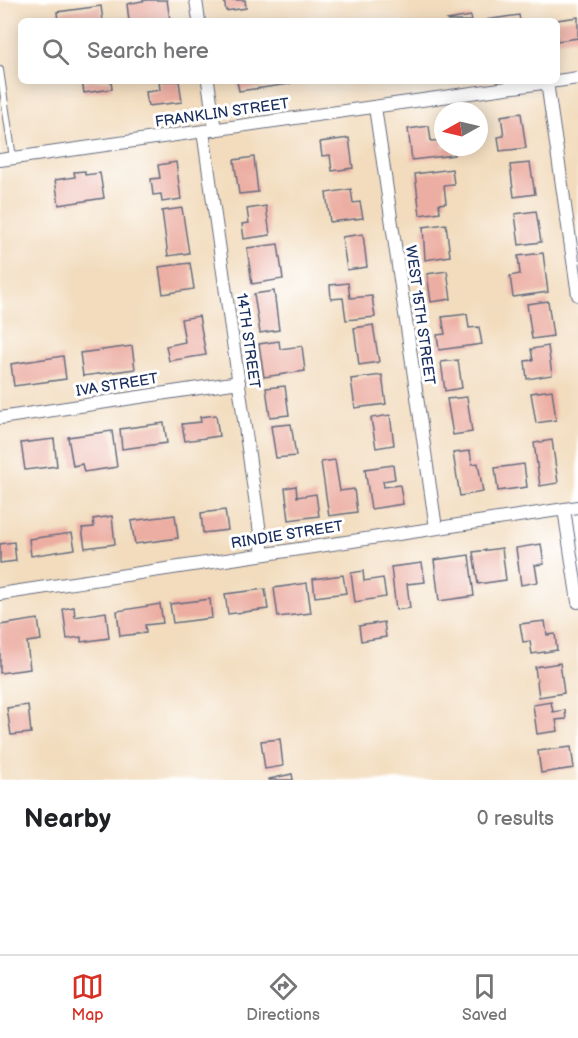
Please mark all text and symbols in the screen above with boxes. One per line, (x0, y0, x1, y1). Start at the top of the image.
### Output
search box (18, 18, 560, 84)
icon: search (39, 35, 72, 68)
text: Search here (87, 38, 209, 65)
street label: FRANKLIN STREET (154, 94, 290, 132)
north arrow (434, 102, 488, 156)
street label: WEST 15TH STREET (401, 244, 439, 386)
street label: 14TH STREET (232, 292, 264, 390)
street label: IVA STREET (75, 369, 159, 401)
street label: RINDIE STREET (230, 517, 344, 553)
text: Nearby (24, 804, 111, 835)
text: 0 results (477, 807, 554, 831)
tab: Map (71, 970, 104, 1025)
tab: Directions (246, 970, 320, 1025)
tab: Saved (462, 970, 507, 1025)

